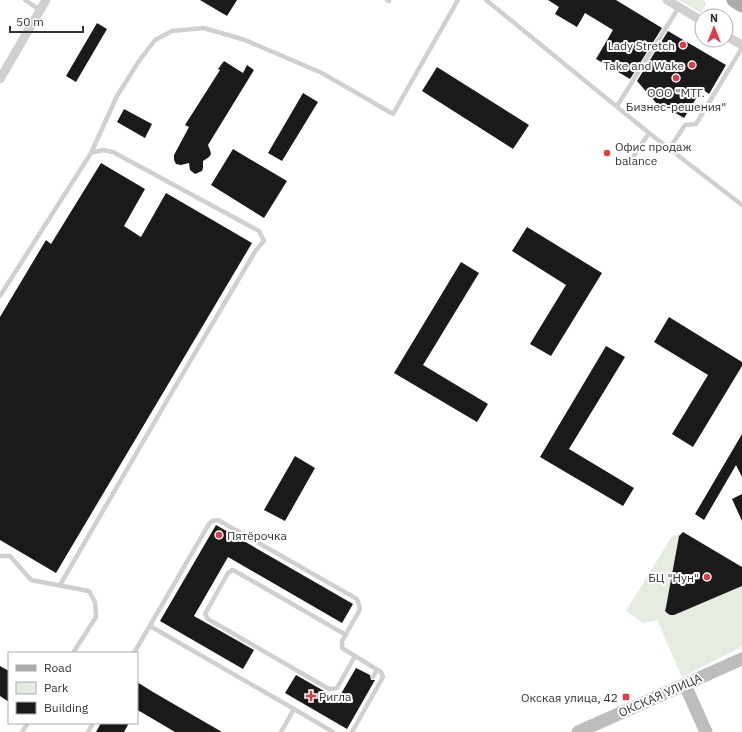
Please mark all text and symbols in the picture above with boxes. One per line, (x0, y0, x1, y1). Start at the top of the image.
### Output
scale bar (10, 8, 83, 34)
north arrow (694, 8, 734, 48)
text: N (710, 11, 718, 25)
text: 50 m (16, 14, 44, 29)
place label: Lady Stretch (608, 38, 675, 53)
marker: Lady Stretch (678, 40, 688, 50)
place label: Take and Wake (603, 58, 684, 73)
marker: Take and Wake (687, 60, 697, 70)
marker: ООО "МТГ. Бизнес-решения" (671, 73, 681, 83)
place label: ООО "МТГ. Бизнес-решения" (626, 85, 726, 114)
place label: Офис продаж balance (615, 139, 692, 168)
marker: Офис продаж balance (602, 148, 612, 158)
place label: Пятёрочка (227, 528, 287, 543)
marker: Пятёрочка (214, 530, 224, 540)
place label: БЦ "Нун" (648, 570, 699, 585)
marker: БЦ "Нун" (702, 572, 712, 582)
legend (8, 652, 138, 724)
text: Road (44, 660, 72, 675)
street label: ОКСКАЯ УЛИЦА (616, 670, 704, 720)
text: Park (44, 680, 69, 695)
place label: Ригла (319, 689, 352, 704)
place label: Окская улица, 42 (521, 690, 618, 705)
marker: Ригла (306, 691, 316, 701)
marker: Окская улица, 42 (621, 692, 631, 702)
text: Building (44, 700, 89, 715)

